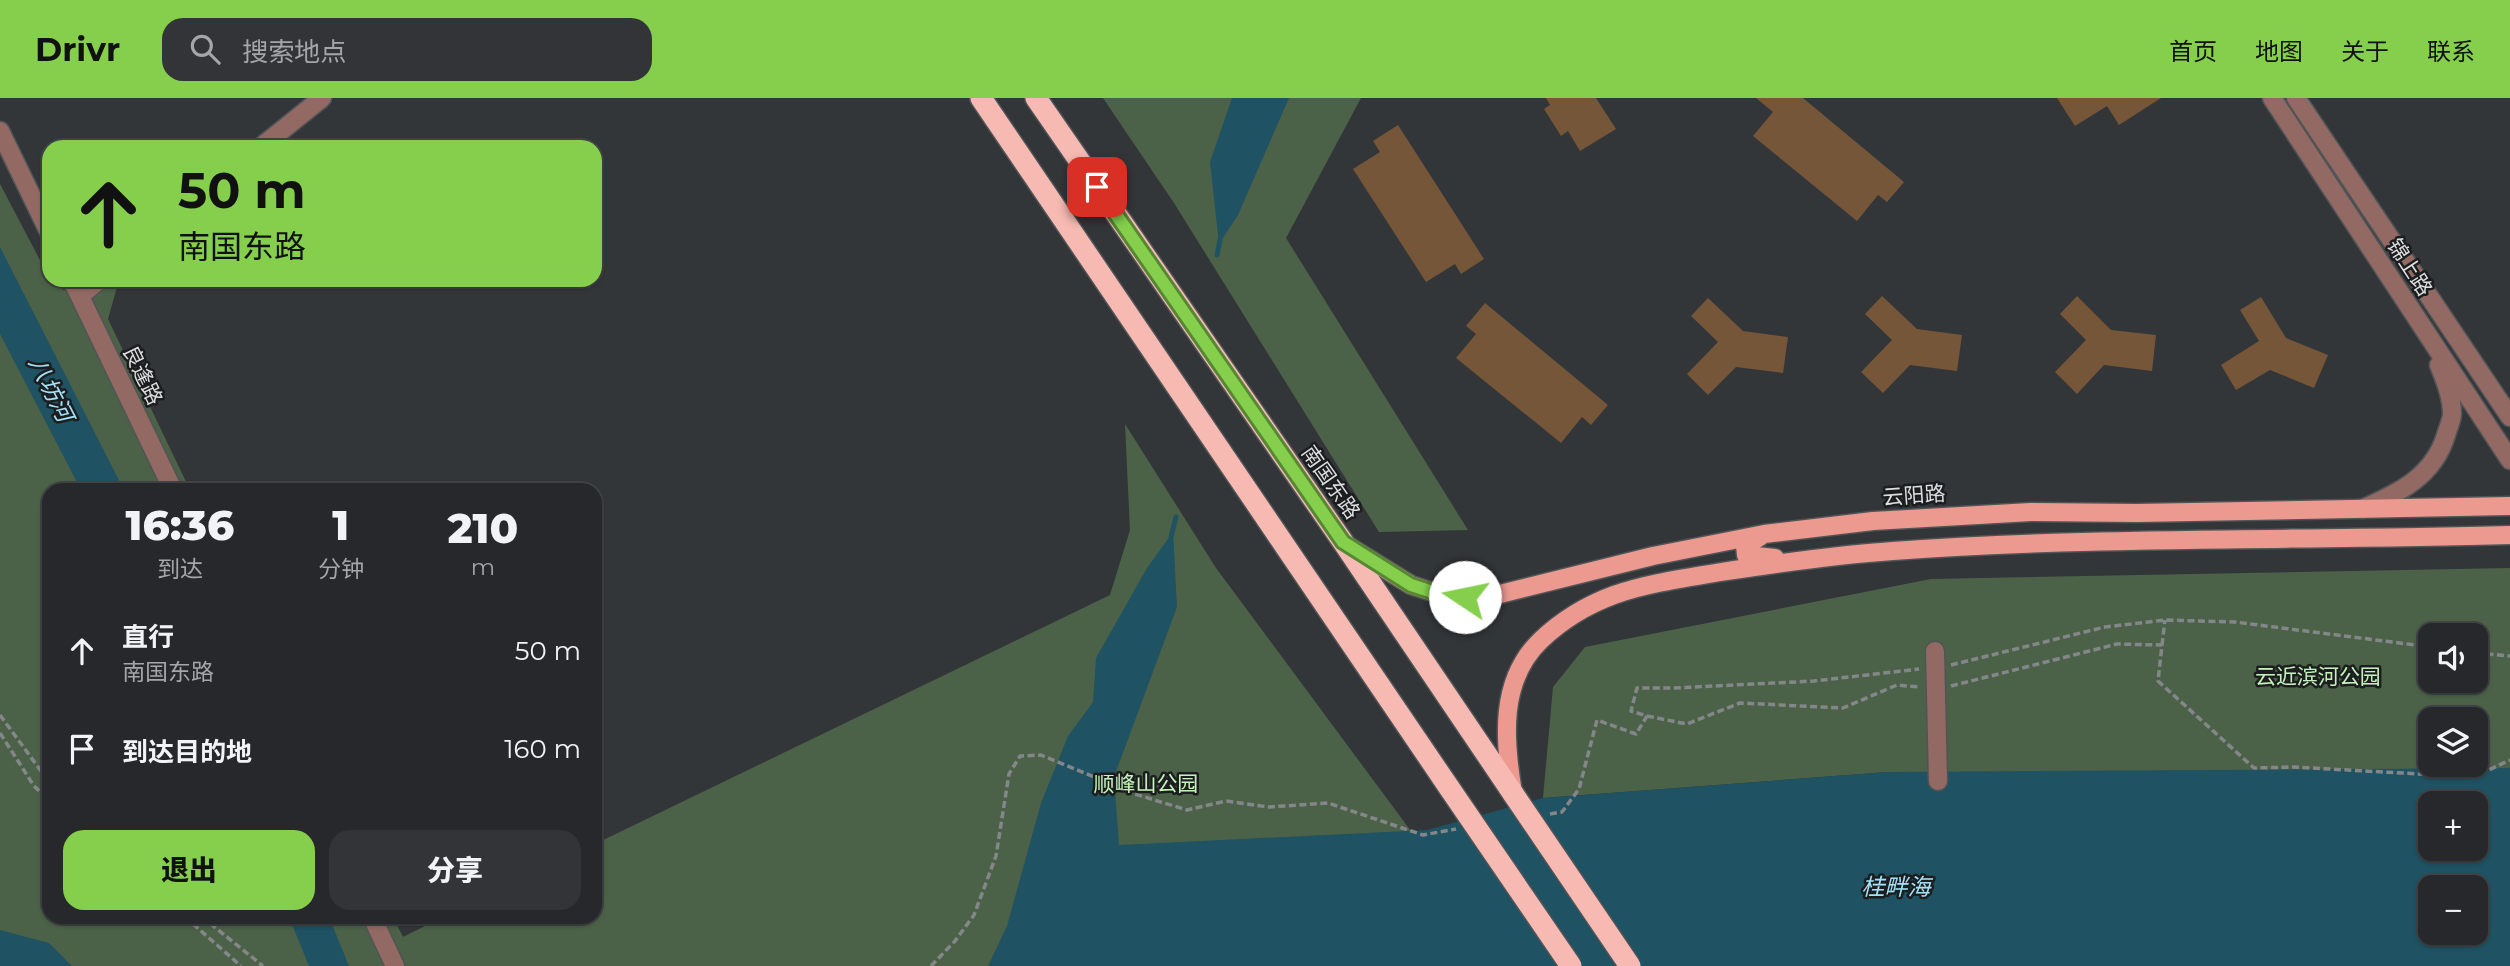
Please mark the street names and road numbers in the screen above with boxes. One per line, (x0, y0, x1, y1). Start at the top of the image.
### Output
street label: 锦上路 (2382, 234, 2438, 300)
street label: 良逢路 (118, 341, 168, 409)
street label: 南国东路 (1297, 440, 1365, 524)
street label: 云阳路 (1882, 480, 1946, 510)

